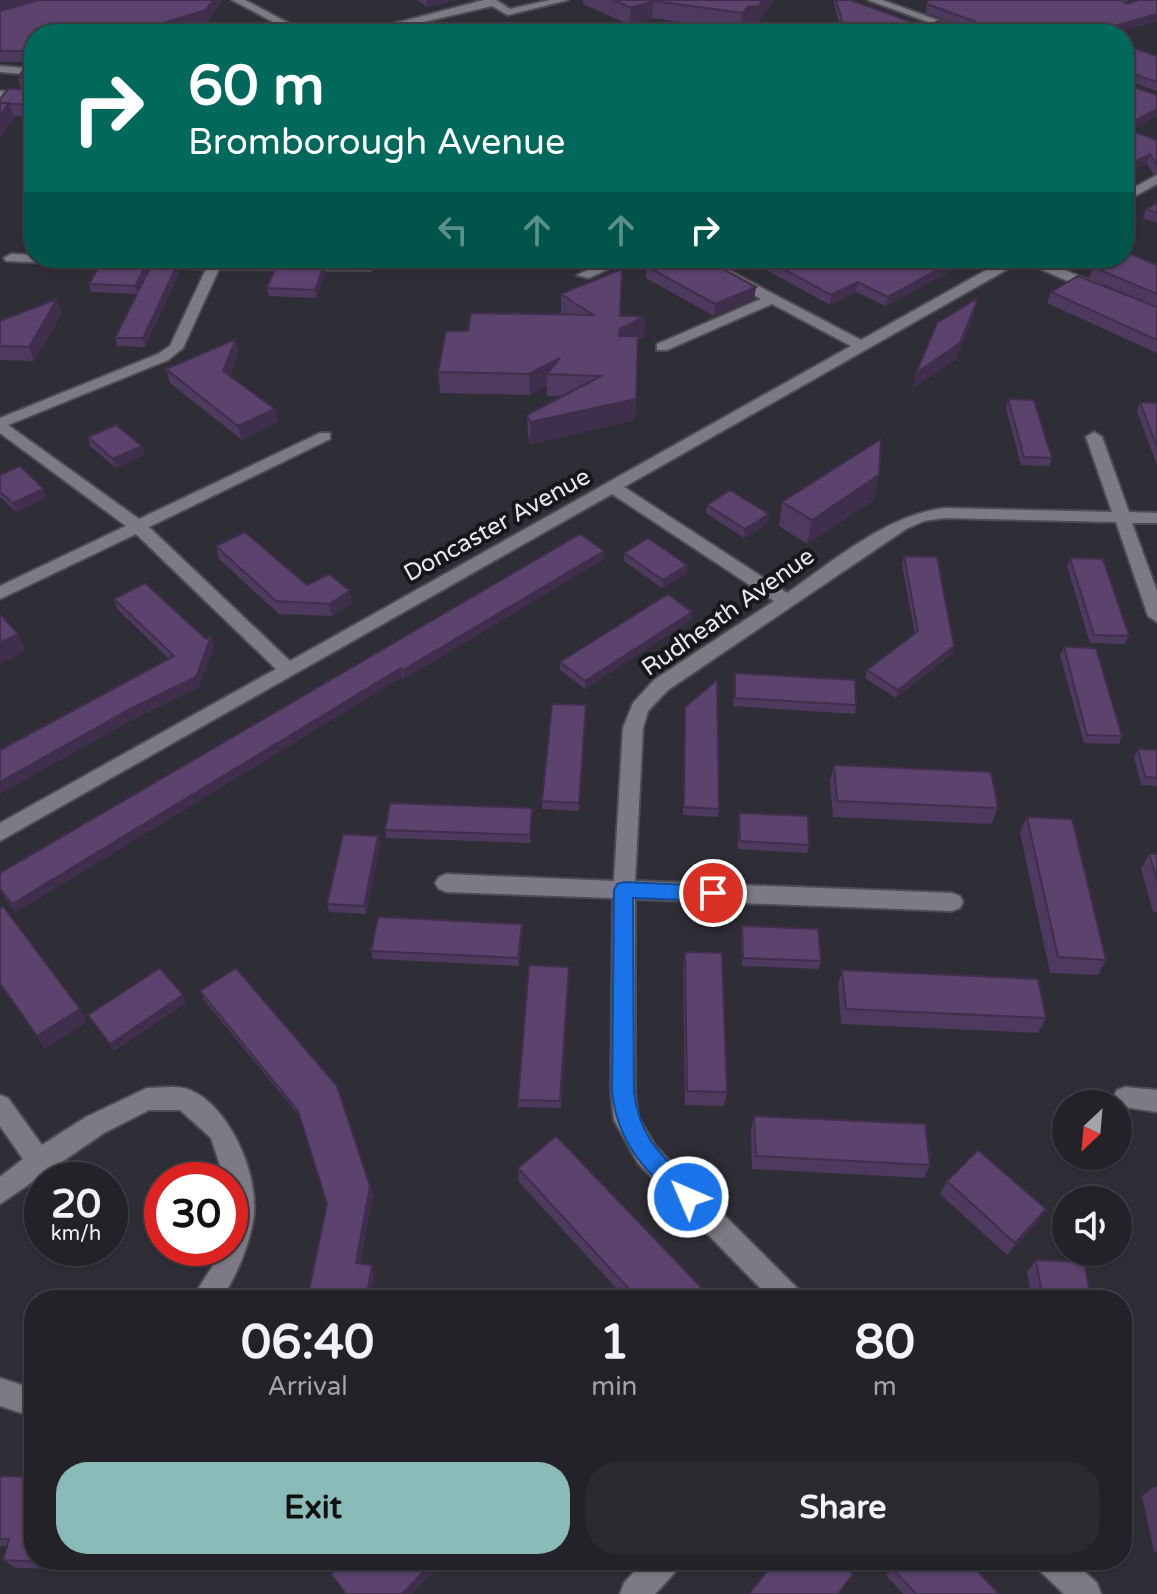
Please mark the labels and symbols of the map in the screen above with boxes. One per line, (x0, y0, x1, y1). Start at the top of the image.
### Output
street label: Doncaster Avenue (399, 462, 595, 588)
street label: Rudheath Avenue (636, 542, 820, 682)
pin (679, 859, 747, 927)
north arrow (1052, 1090, 1132, 1170)
position arrow (646, 1155, 730, 1239)
speed limit sign: 30 (144, 1162, 248, 1266)

